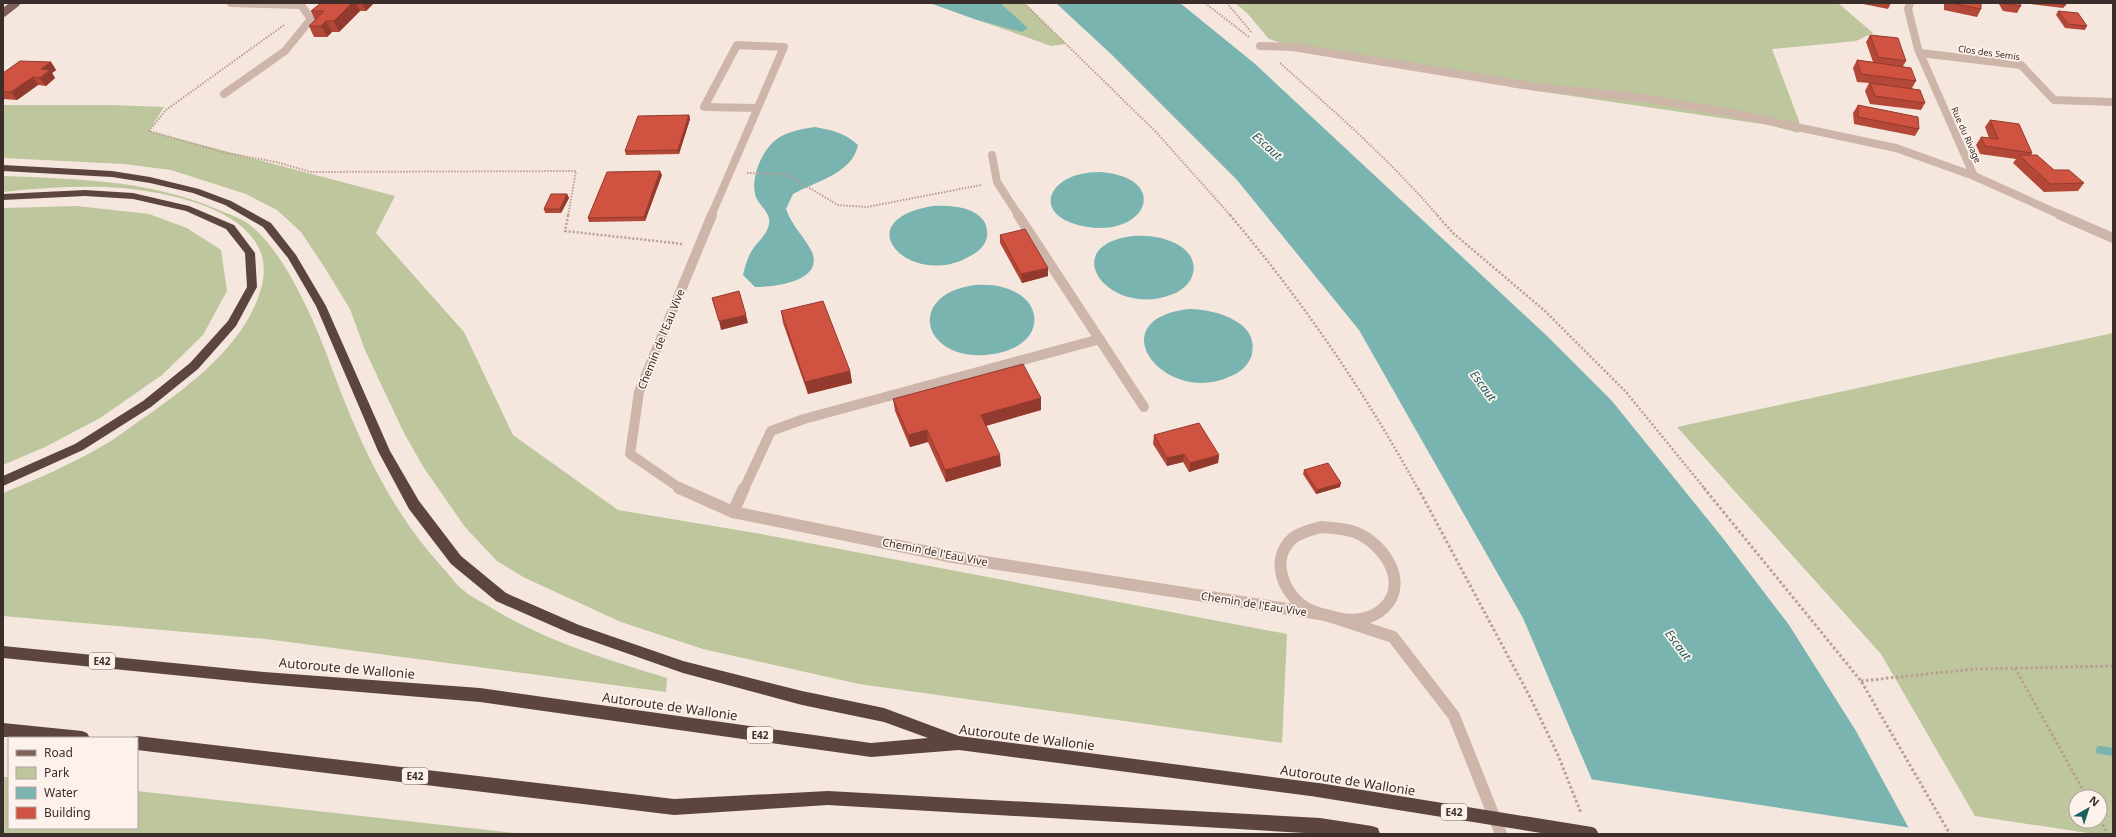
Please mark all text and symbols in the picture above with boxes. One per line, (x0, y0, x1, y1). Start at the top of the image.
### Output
street label: Clos des Semis (1957, 42, 2021, 63)
street label: Rue du Rivage (1948, 105, 1985, 165)
water label: Escaut (1249, 128, 1287, 164)
street label: Chemin de l'Eau Vive (634, 286, 688, 391)
water label: Escaut (1466, 367, 1501, 405)
street label: Chemin de l'Eau Vive (881, 534, 989, 569)
street label: Chemin de l'Eau Vive (1200, 588, 1308, 619)
water label: Escaut (1661, 626, 1696, 664)
road number: E42 (89, 653, 115, 669)
street label: Autoroute de Wallonie (278, 653, 416, 683)
street label: Autoroute de Wallonie (601, 688, 739, 724)
street label: Autoroute de Wallonie (958, 720, 1096, 754)
road number: E42 (747, 727, 773, 743)
legend (8, 737, 138, 829)
text: Road (44, 744, 73, 761)
street label: Autoroute de Wallonie (1279, 760, 1417, 800)
text: Park (44, 764, 70, 781)
road number: E42 (402, 768, 428, 784)
text: Water (44, 784, 78, 801)
north arrow (2068, 789, 2108, 829)
text: N (2086, 792, 2103, 809)
text: Building (44, 804, 91, 821)
road number: E42 (1441, 804, 1467, 820)

